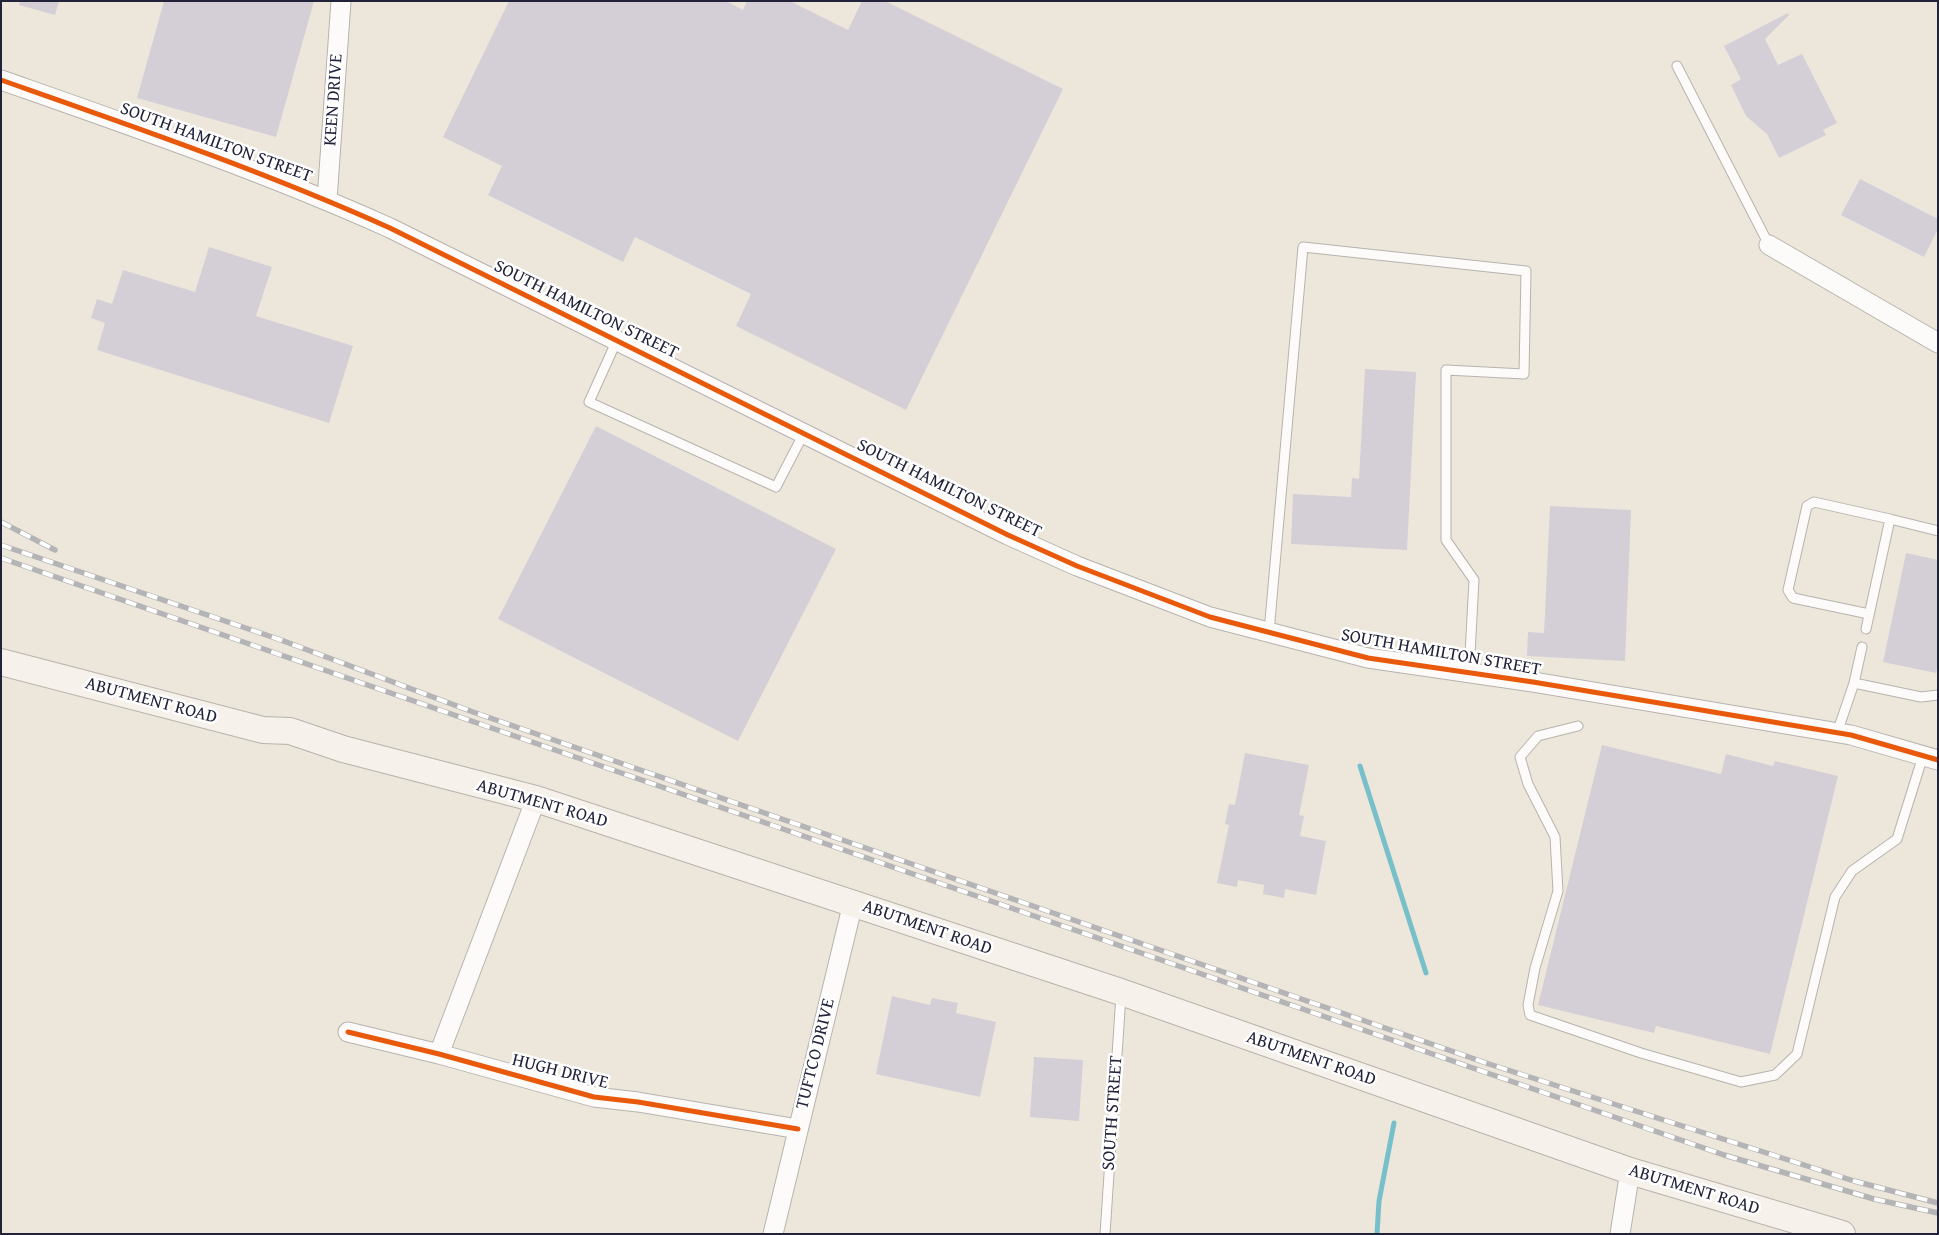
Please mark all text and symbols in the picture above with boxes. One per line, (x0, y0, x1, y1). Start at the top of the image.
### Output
street label: KEEN DRIVE (320, 53, 348, 147)
street label: SOUTH HAMILTON STREET (117, 98, 315, 188)
street label: SOUTH HAMILTON STREET (490, 256, 682, 364)
street label: SOUTH HAMILTON STREET (853, 435, 1045, 543)
street label: SOUTH HAMILTON STREET (1339, 625, 1543, 681)
street label: ABUTMENT ROAD (83, 673, 219, 729)
street label: ABUTMENT ROAD (474, 775, 610, 833)
street label: ABUTMENT ROAD (859, 896, 995, 960)
street label: TUFTCO DRIVE (792, 996, 840, 1112)
street label: ABUTMENT ROAD (1243, 1027, 1379, 1091)
street label: HUGH DRIVE (510, 1050, 610, 1094)
street label: SOUTH STREET (1098, 1055, 1128, 1171)
street label: ABUTMENT ROAD (1626, 1160, 1762, 1220)

